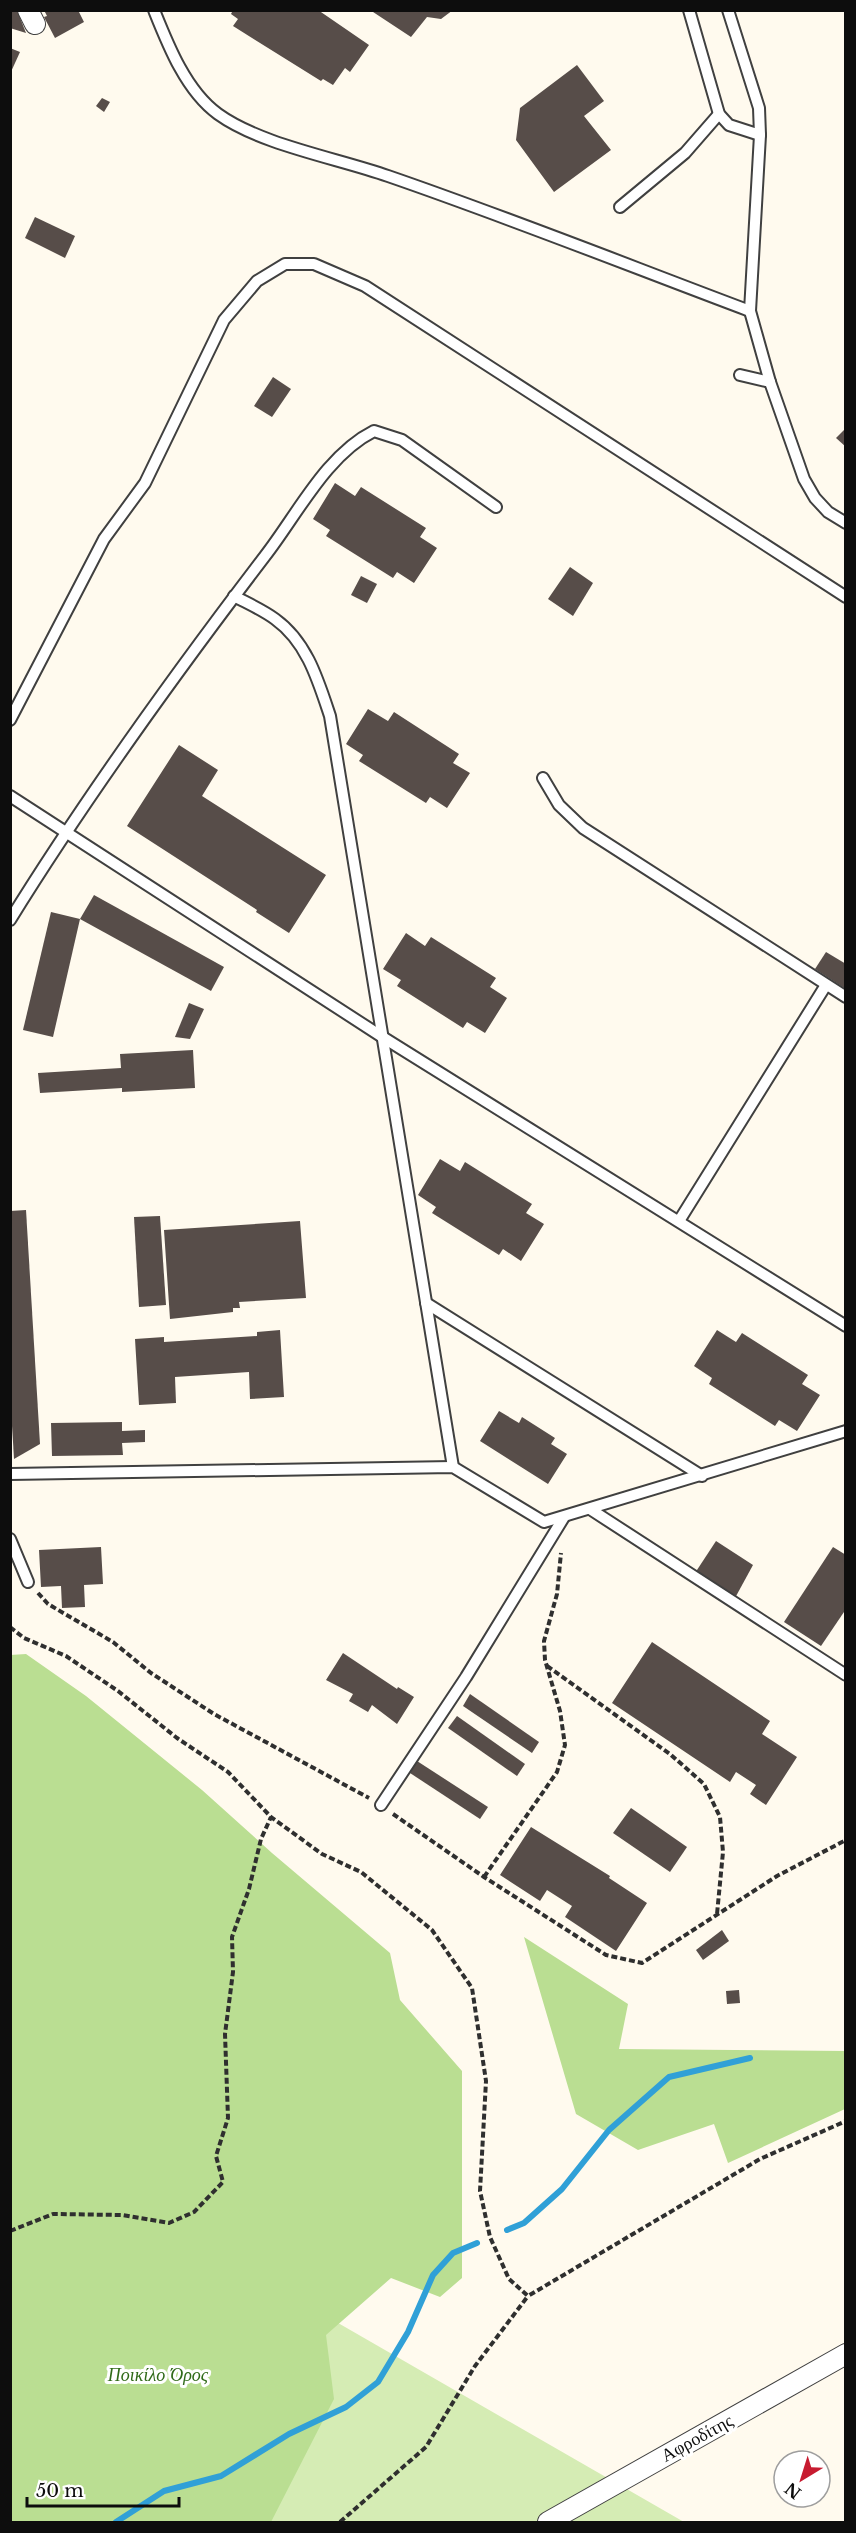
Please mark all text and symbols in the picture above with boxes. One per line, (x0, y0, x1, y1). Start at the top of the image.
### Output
park label: Ποικίλο Όρος (107, 2364, 209, 2386)
street label: Αφροδίτης (657, 2409, 737, 2467)
north arrow (772, 2449, 832, 2509)
scale bar (27, 2470, 178, 2508)
text: N (781, 2478, 805, 2503)
text: 50 m (36, 2480, 84, 2502)

